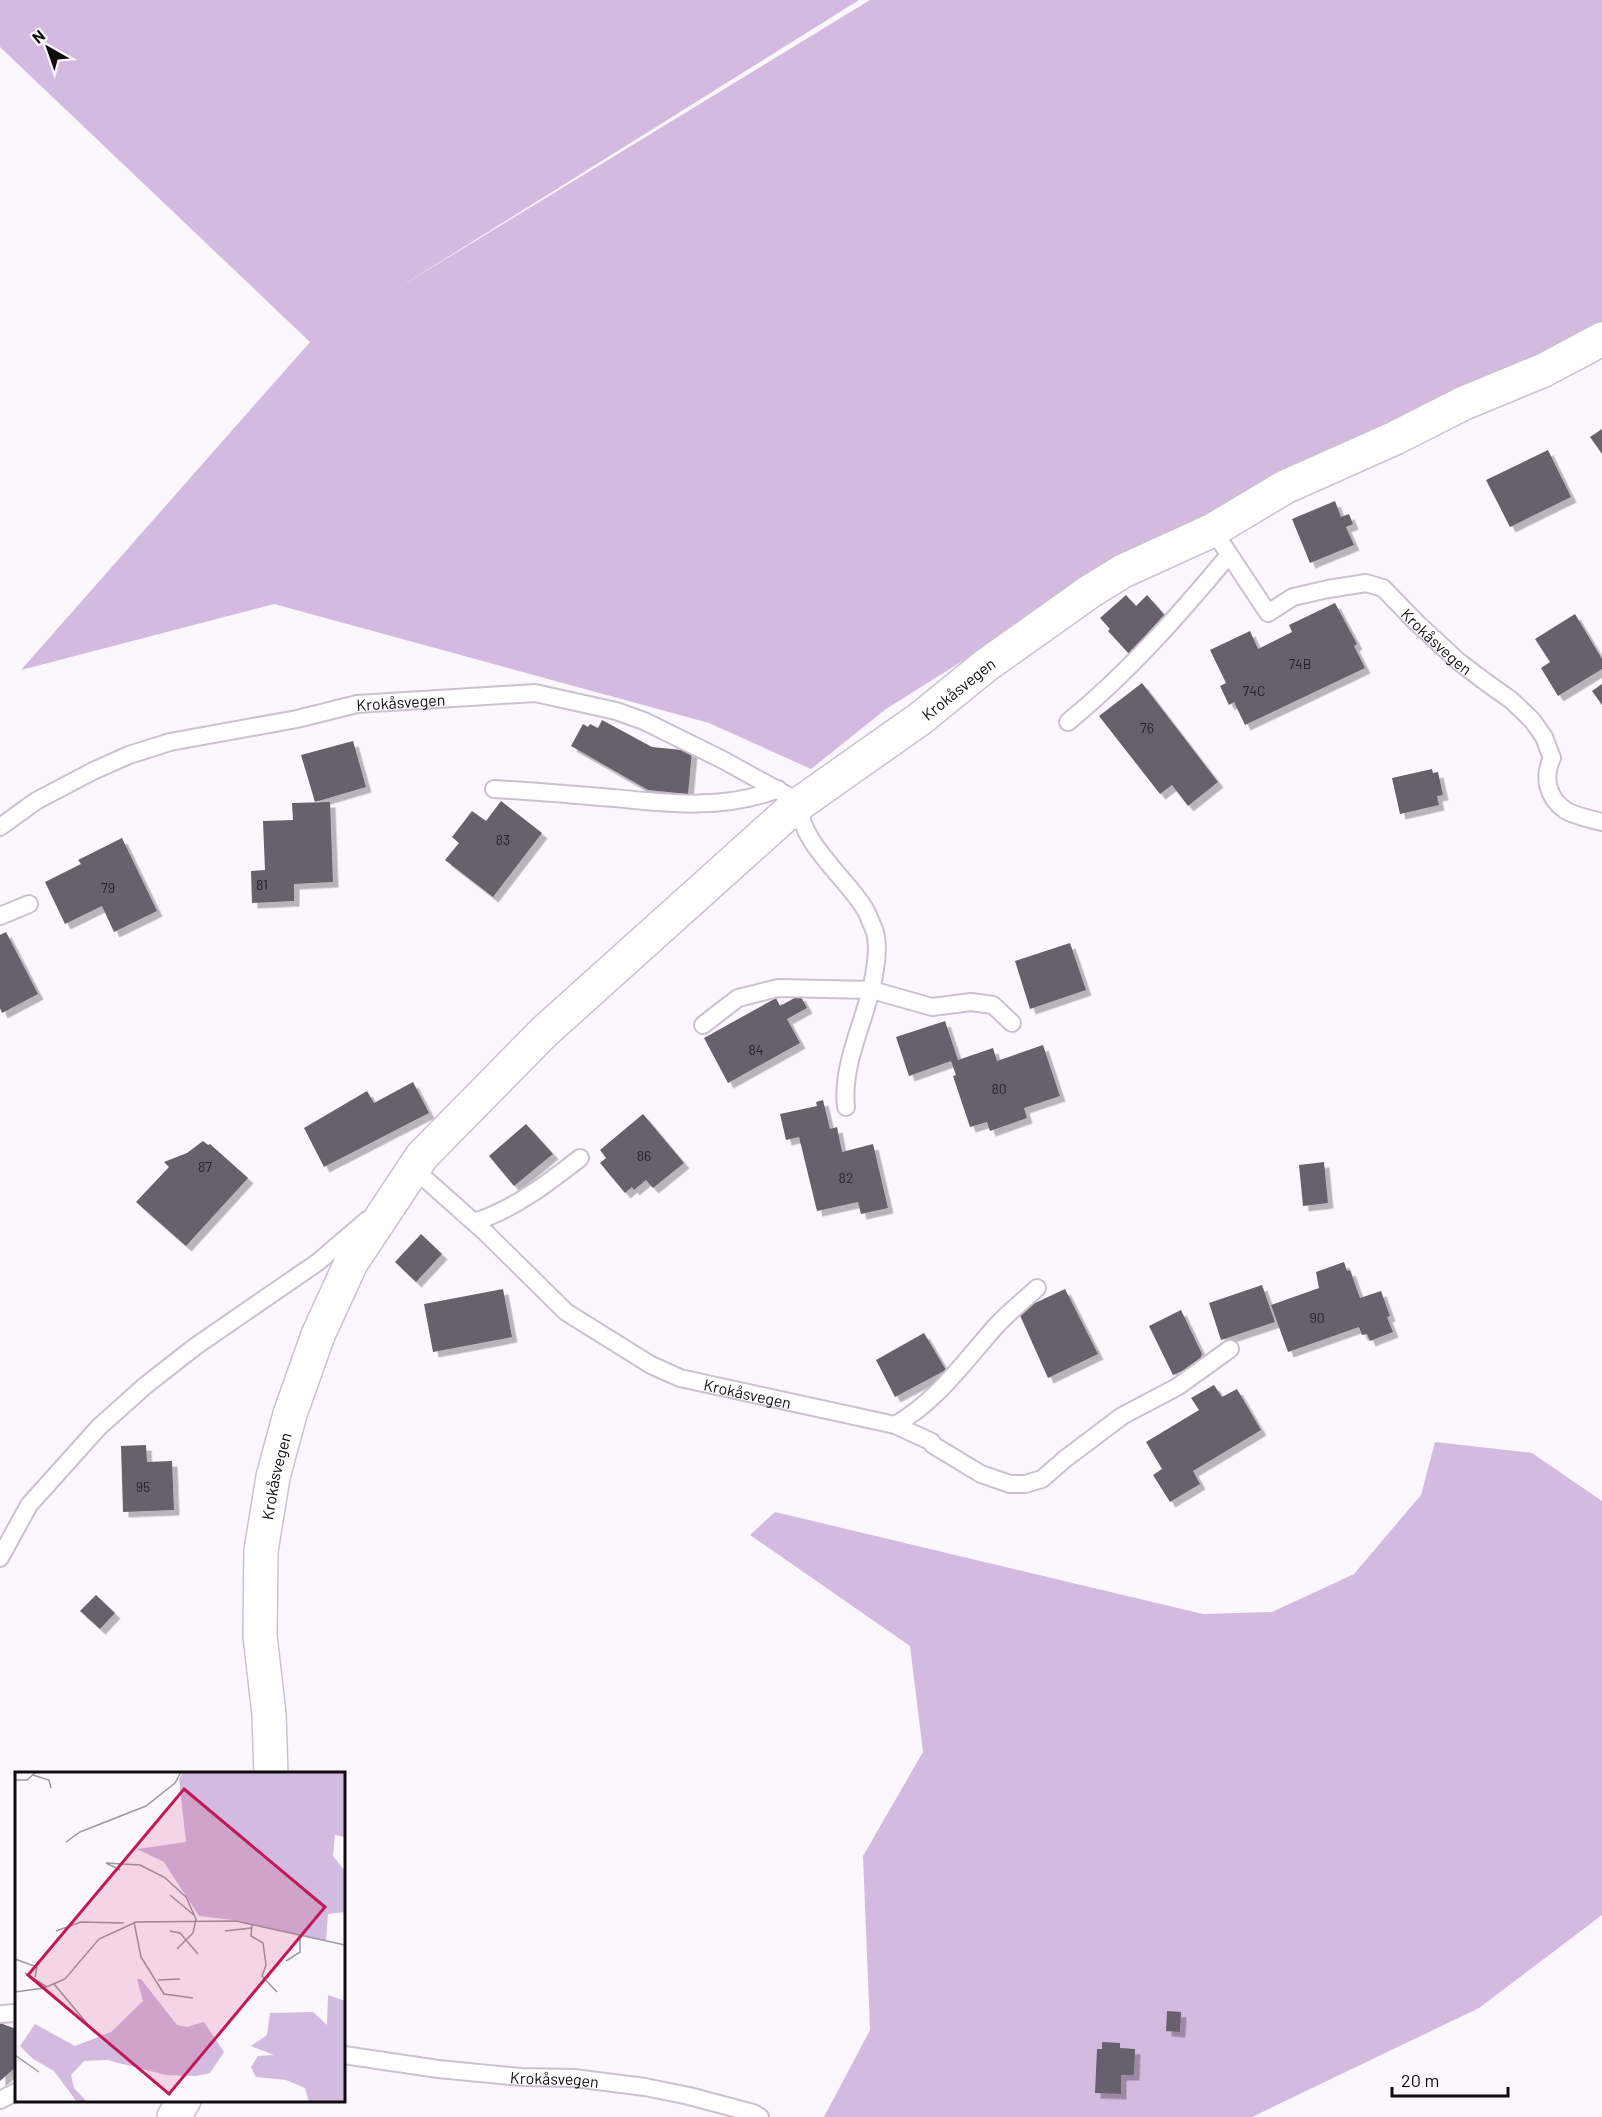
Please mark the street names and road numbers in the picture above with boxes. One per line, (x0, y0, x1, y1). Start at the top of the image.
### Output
street label: Krokåsvegen (1398, 604, 1476, 678)
street label: Krokåsvegen (917, 653, 998, 724)
street label: Krokåsvegen (356, 689, 446, 714)
street label: Krokåsvegen (702, 1374, 793, 1412)
street label: Krokåsvegen (257, 1430, 294, 1521)
street label: Krokåsvegen (509, 2066, 600, 2091)

